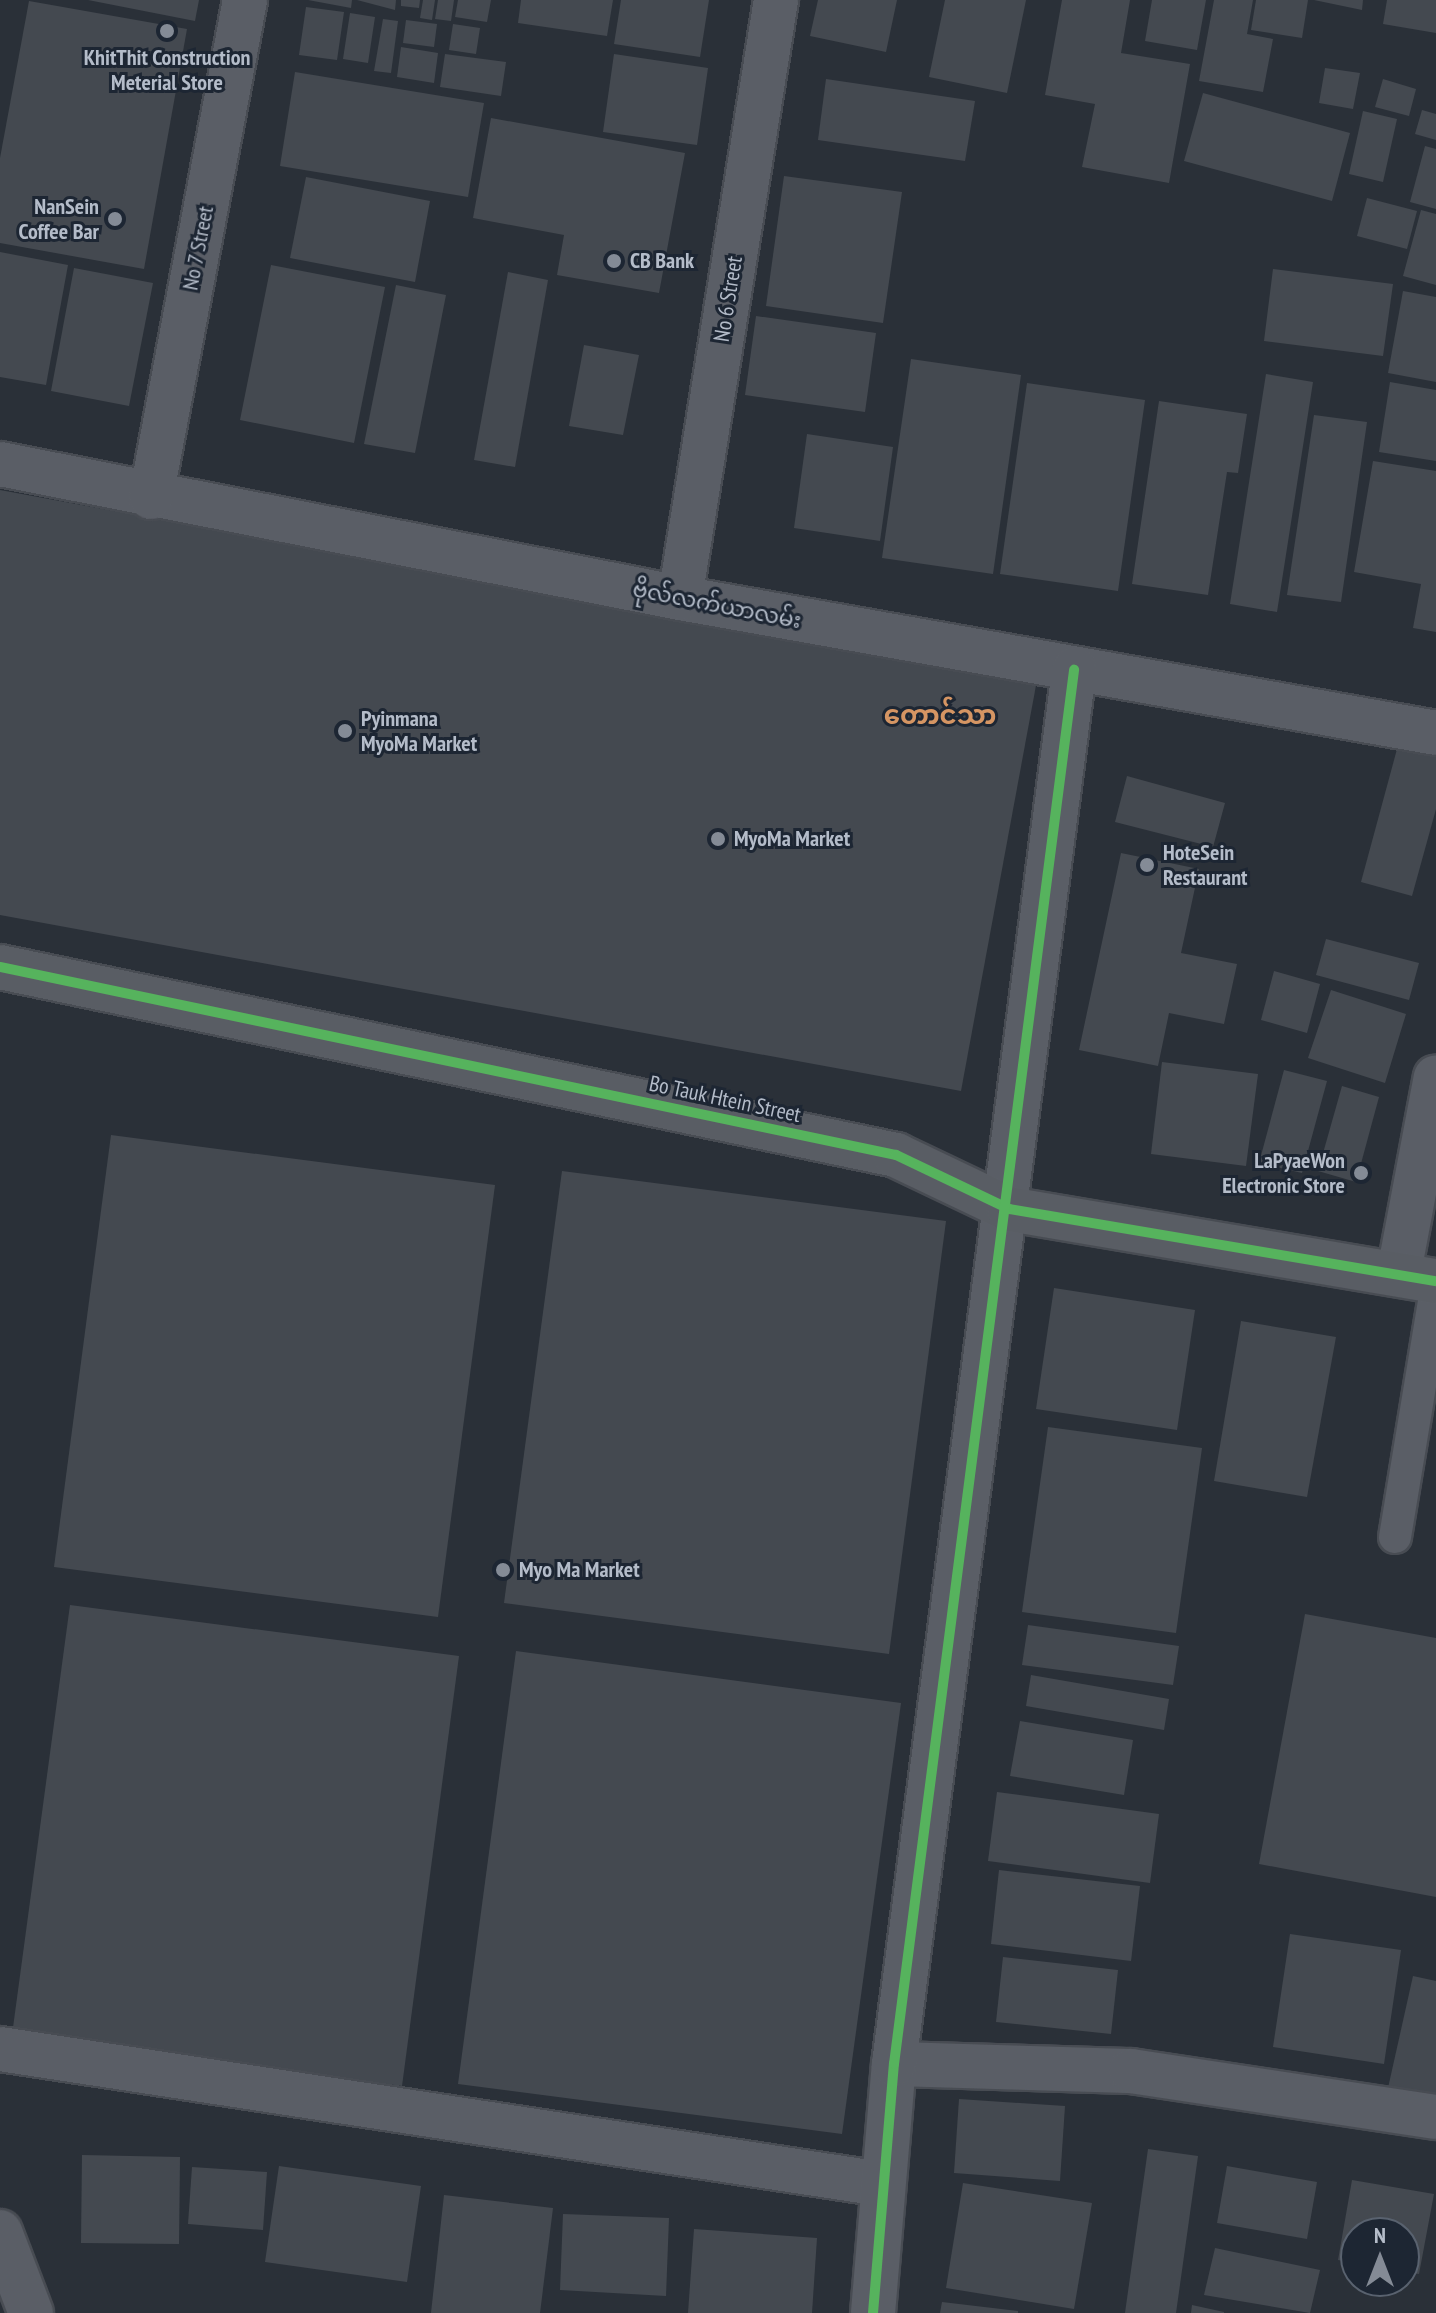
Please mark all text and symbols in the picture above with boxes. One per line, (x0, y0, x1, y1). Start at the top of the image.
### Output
marker: KhitThit Construction Meterial Store (158, 22, 176, 40)
place label: KhitThit Construction Meterial Store (84, 44, 250, 96)
place label: NanSein Coffee Bar (19, 193, 99, 244)
street label: No 7 Street (177, 203, 219, 293)
marker: NanSein Coffee Bar (106, 210, 124, 228)
place label: CB Bank (630, 248, 694, 274)
marker: CB Bank (605, 252, 623, 270)
street label: No 6 Street (708, 254, 748, 344)
street label: ဗိုလ်လက်ယာလမ်း (630, 576, 804, 634)
district label: တောင်သာ (884, 699, 996, 731)
place label: Pyinmana MyoMa Market (361, 705, 477, 756)
marker: Pyinmana MyoMa Market (336, 722, 354, 740)
place label: MyoMa Market (734, 826, 850, 852)
marker: MyoMa Market (709, 830, 727, 848)
place label: HoteSein Restaurant (1163, 839, 1247, 890)
marker: HoteSein Restaurant (1138, 856, 1156, 874)
street label: Bo Tauk Htein Street (646, 1070, 804, 1128)
place label: LaPyaeWon Electronic Store (1222, 1147, 1345, 1198)
marker: LaPyaeWon Electronic Store (1352, 1164, 1370, 1182)
place label: Myo Ma Market (519, 1557, 640, 1583)
marker: Myo Ma Market (494, 1561, 512, 1579)
north arrow (1340, 2217, 1420, 2297)
text: N (1374, 2221, 1386, 2249)

